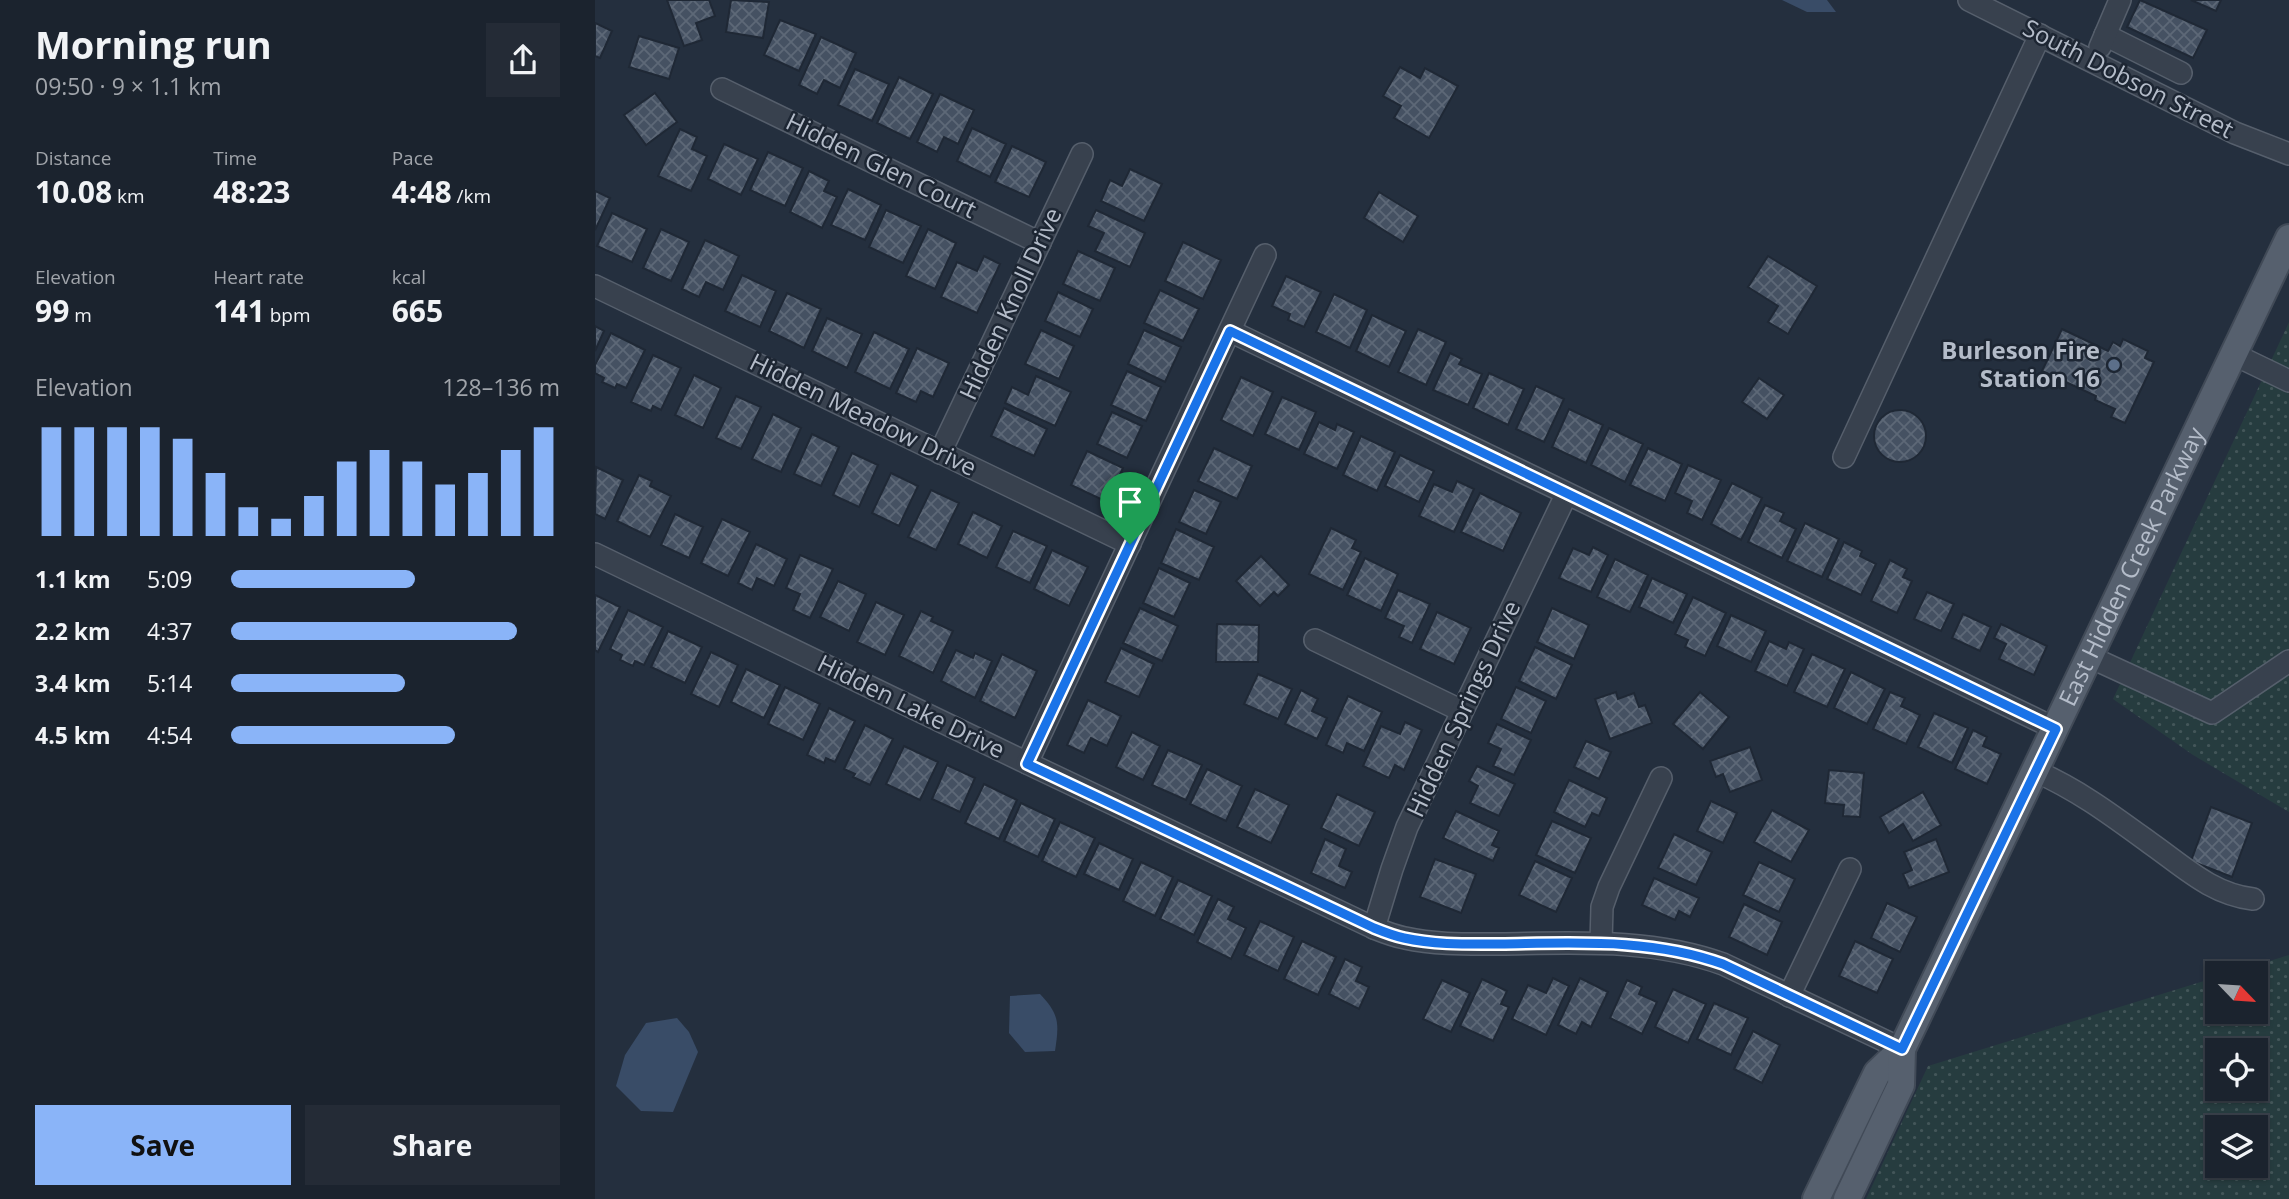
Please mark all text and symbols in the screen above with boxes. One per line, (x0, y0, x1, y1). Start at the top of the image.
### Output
street label: South Dobson Street (2018, 10, 2240, 145)
text: Morning run (35, 18, 272, 70)
button: share (486, 23, 560, 97)
text: 09:50 · 9 × 1.1 km (35, 70, 222, 102)
street label: Hidden Glen Court (781, 104, 982, 225)
text: Distance (35, 145, 111, 171)
text: Time (213, 145, 257, 171)
text: Pace (392, 145, 433, 171)
text: 10.08 (35, 171, 112, 212)
text: 48:23 (213, 171, 291, 212)
text: 4:48 (392, 171, 452, 212)
text: km (112, 183, 145, 209)
text: /km (452, 183, 491, 209)
street label: Hidden Knoll Drive (951, 202, 1069, 405)
text: Elevation (35, 264, 116, 290)
text: Heart rate (213, 264, 304, 290)
text: kcal (392, 264, 426, 290)
text: 99 (35, 290, 69, 331)
text: 141 (213, 290, 265, 331)
text: 665 (392, 290, 443, 331)
text: m (69, 302, 92, 328)
text: bpm (265, 302, 311, 328)
place label: Burleson Fire Station 16 (1941, 333, 2100, 394)
street label: Hidden Meadow Drive (745, 344, 983, 483)
marker: Burleson Fire Station 16 (2106, 357, 2122, 373)
text: Elevation (35, 371, 133, 403)
text: 128–136 m (442, 371, 560, 403)
street label: East Hidden Creek Parkway (2050, 420, 2212, 711)
pin (1100, 472, 1160, 544)
icon: arrive (1111, 483, 1149, 521)
text: 1.1 km (35, 563, 111, 595)
text: 5:09 (147, 563, 193, 595)
street label: Hidden Springs Drive (1398, 595, 1527, 822)
text: 2.2 km (35, 615, 111, 647)
text: 4:37 (147, 615, 193, 647)
street label: Hidden Lake Drive (813, 646, 1011, 765)
text: 3.4 km (35, 667, 111, 699)
text: 5:14 (147, 667, 193, 699)
text: 4.5 km (35, 719, 111, 751)
text: 4:54 (147, 719, 193, 751)
north arrow (2205, 961, 2268, 1024)
map controls (2205, 961, 2268, 1178)
button: locate (2205, 1038, 2268, 1101)
button: Save (35, 1105, 291, 1185)
button: Share (305, 1105, 560, 1185)
button: layers (2205, 1115, 2268, 1178)

